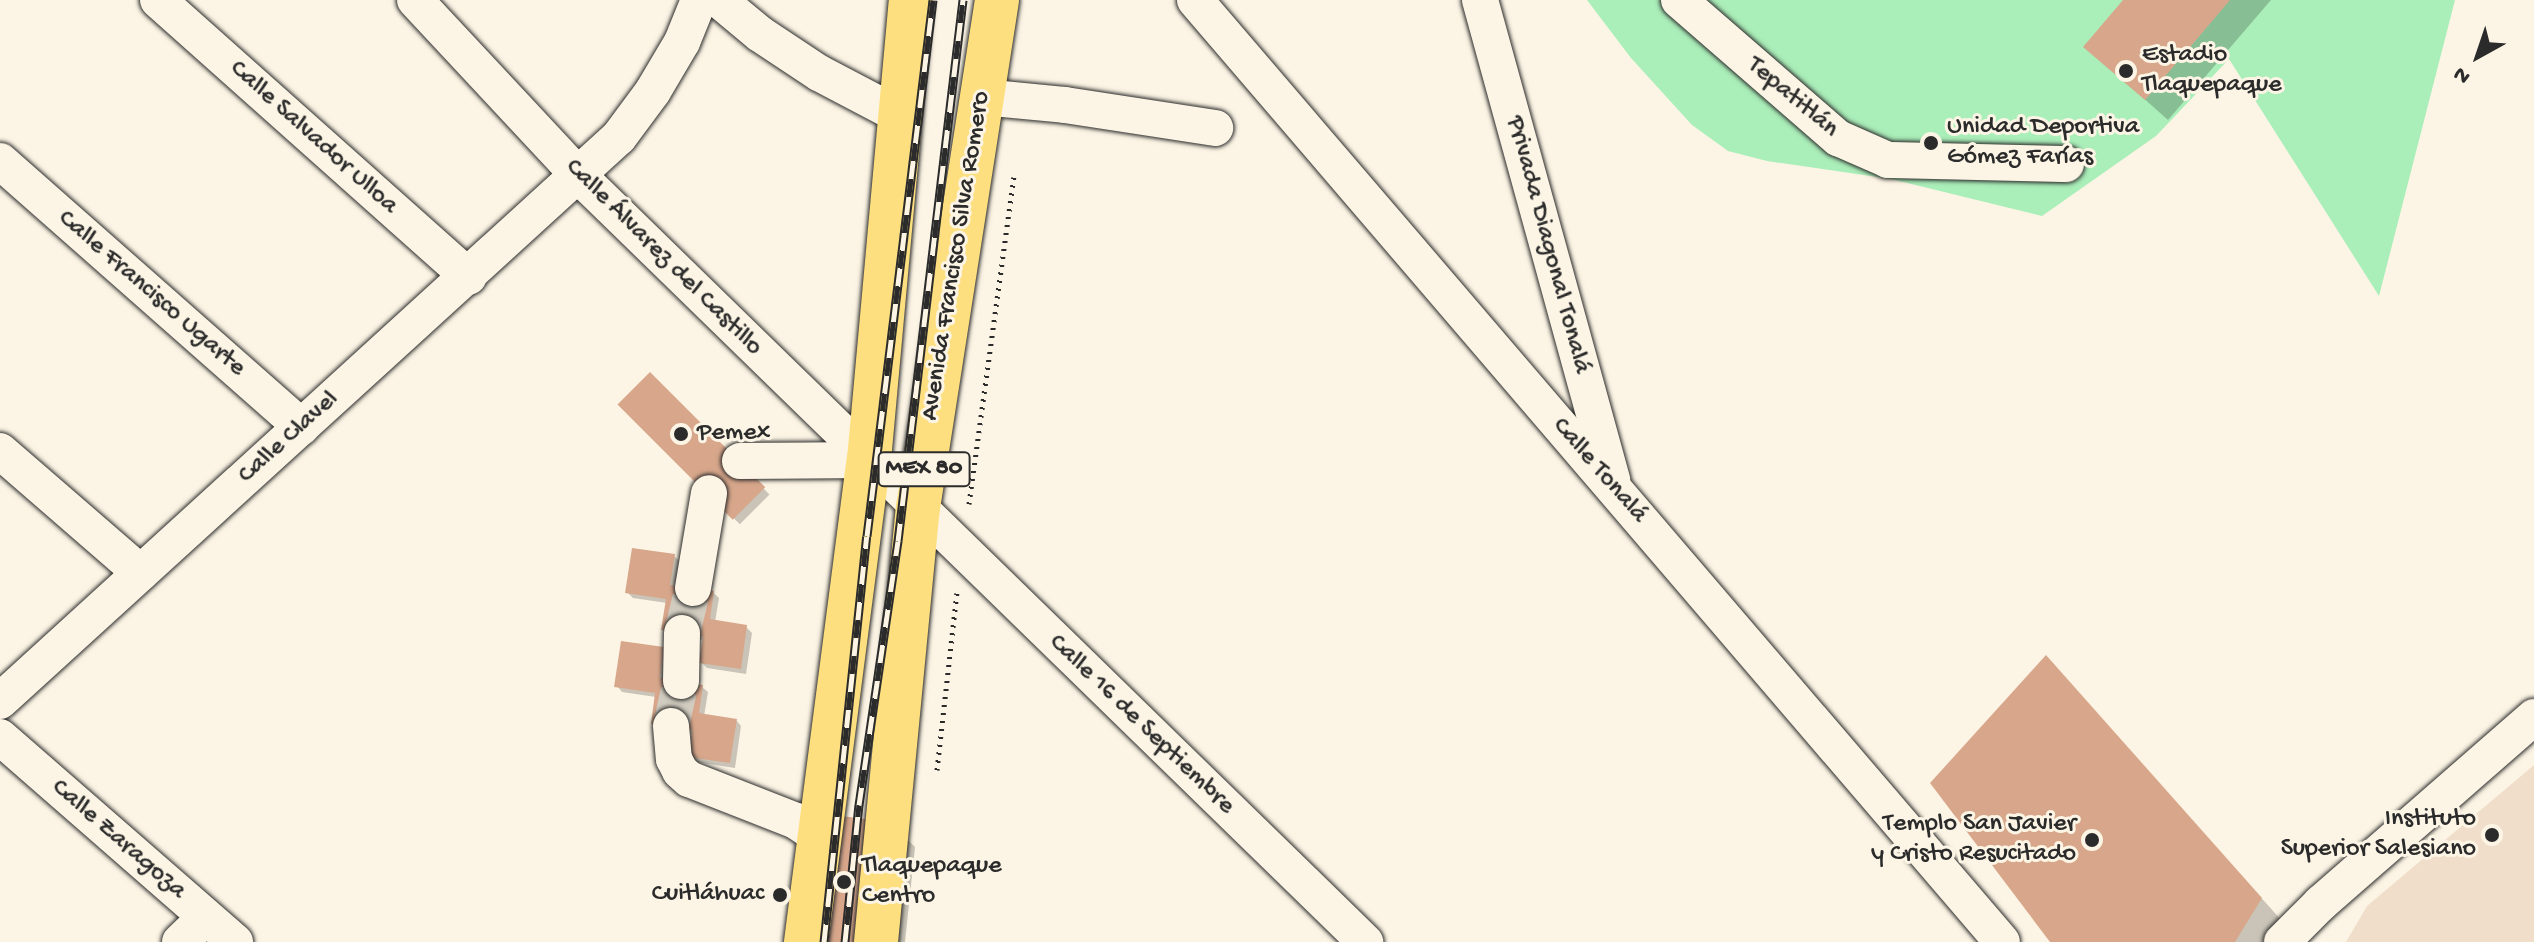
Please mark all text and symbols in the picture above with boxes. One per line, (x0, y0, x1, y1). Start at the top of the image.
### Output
north arrow (2438, 16, 2518, 96)
place label: Estadio Tlaquepaque (2142, 40, 2282, 102)
street label: Tepatitlán (1740, 51, 1844, 145)
street label: Calle Salvador Ulloa (222, 54, 404, 222)
text: N (2449, 60, 2476, 89)
marker: Estadio Tlaquepaque (2117, 62, 2135, 80)
street label: Avenida Francisco Silva Romero (916, 89, 998, 423)
place label: Unidad Deportiva Gómez Farías (1947, 112, 2139, 174)
street label: Privada Diagonal Tonalá (1498, 113, 1596, 377)
marker: Unidad Deportiva Gómez Farías (1922, 134, 1940, 152)
street label: Calle Álvarez del Castillo (558, 153, 768, 363)
street label: Calle Francisco Ugarte (51, 204, 251, 384)
street label: Calle Clavel (232, 385, 346, 491)
street label: Calle Tonalá (1545, 412, 1653, 530)
place label: Pemex (697, 418, 770, 450)
marker: Pemex (672, 425, 690, 443)
road number: MEX 80 (876, 449, 972, 489)
street label: Calle 16 de Septiembre (1041, 628, 1241, 822)
street label: Calle Zaragoza (44, 773, 192, 907)
place label: Instituto Superior Salesiano (2281, 804, 2476, 866)
place label: Templo San Javier y Cristo Resucitado (1871, 809, 2076, 870)
marker: Instituto Superior Salesiano (2483, 826, 2501, 844)
marker: Templo San Javier y Cristo Resucitado (2083, 831, 2101, 849)
place label: Tlaquepaque Centro (862, 851, 1002, 912)
marker: Tlaquepaque Centro (833, 871, 855, 893)
place label: Cuitláhuac (652, 879, 764, 911)
marker: Cuitláhuac (771, 886, 789, 904)

